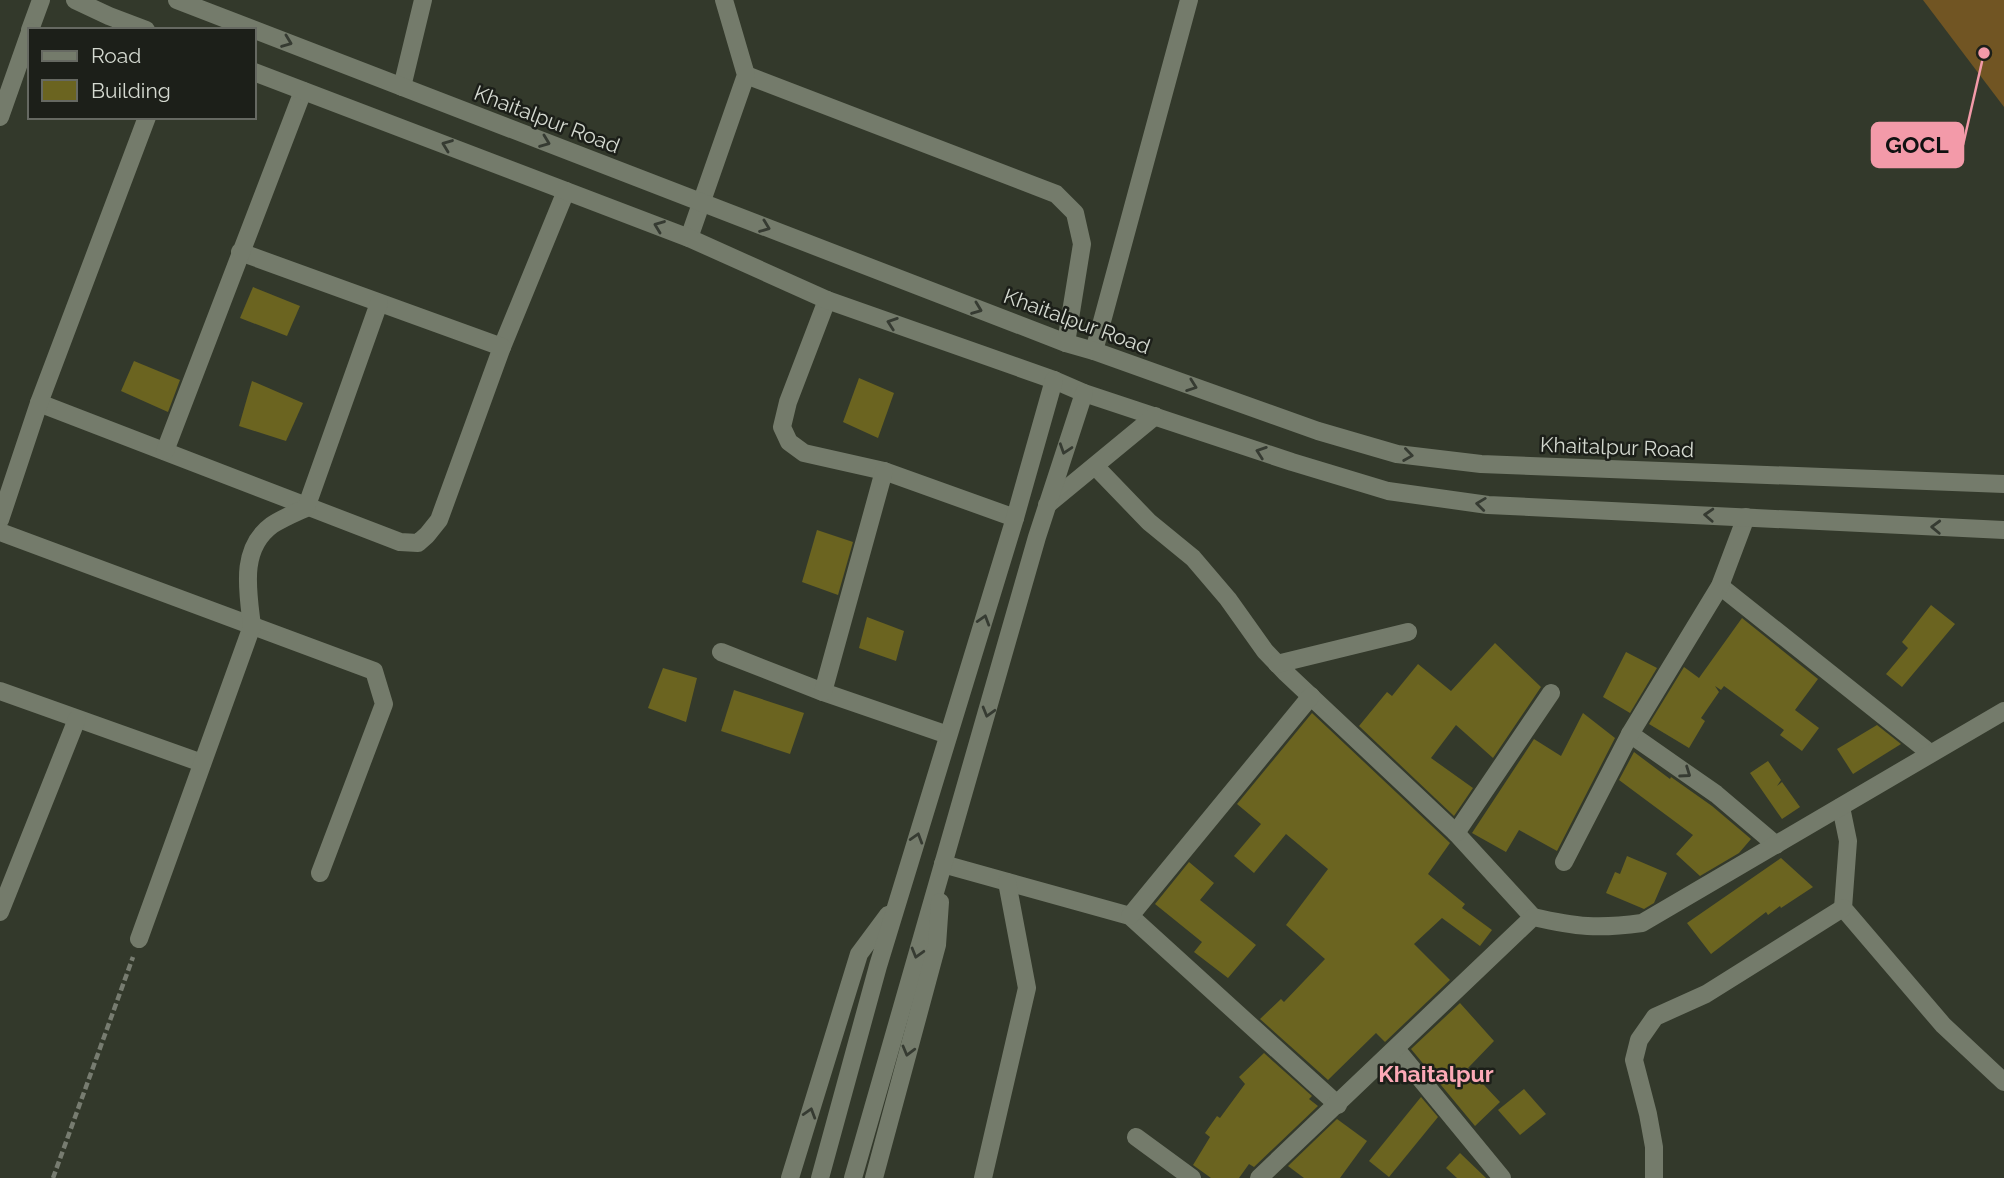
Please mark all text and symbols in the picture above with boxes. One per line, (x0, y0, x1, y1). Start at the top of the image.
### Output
legend (28, 28, 256, 119)
one-way arrow (280, 34, 292, 48)
text: Road (91, 43, 141, 68)
text: Building (91, 78, 171, 103)
street label: Khaitalpur Road (471, 80, 623, 158)
callout: GOCL (1872, 123, 1963, 167)
text: GOCL (1885, 131, 1949, 158)
one-way arrow (538, 134, 550, 148)
one-way arrow (441, 140, 453, 154)
one-way arrow (759, 219, 771, 233)
one-way arrow (654, 221, 666, 235)
street label: Khaitalpur Road (1000, 283, 1154, 359)
one-way arrow (971, 301, 983, 315)
one-way arrow (886, 317, 898, 331)
one-way arrow (1185, 378, 1197, 392)
street label: Khaitalpur Road (1540, 432, 1694, 462)
one-way arrow (1059, 443, 1074, 455)
one-way arrow (1255, 446, 1267, 460)
one-way arrow (1402, 447, 1414, 462)
one-way arrow (1476, 496, 1487, 511)
one-way arrow (1703, 508, 1714, 523)
one-way arrow (1930, 519, 1941, 534)
one-way arrow (975, 615, 990, 627)
one-way arrow (982, 706, 996, 718)
one-way arrow (1678, 765, 1691, 777)
one-way arrow (908, 832, 923, 844)
one-way arrow (911, 947, 926, 959)
one-way arrow (902, 1044, 917, 1056)
district label: Khaitalpur (1378, 1060, 1494, 1087)
one-way arrow (802, 1107, 816, 1120)

